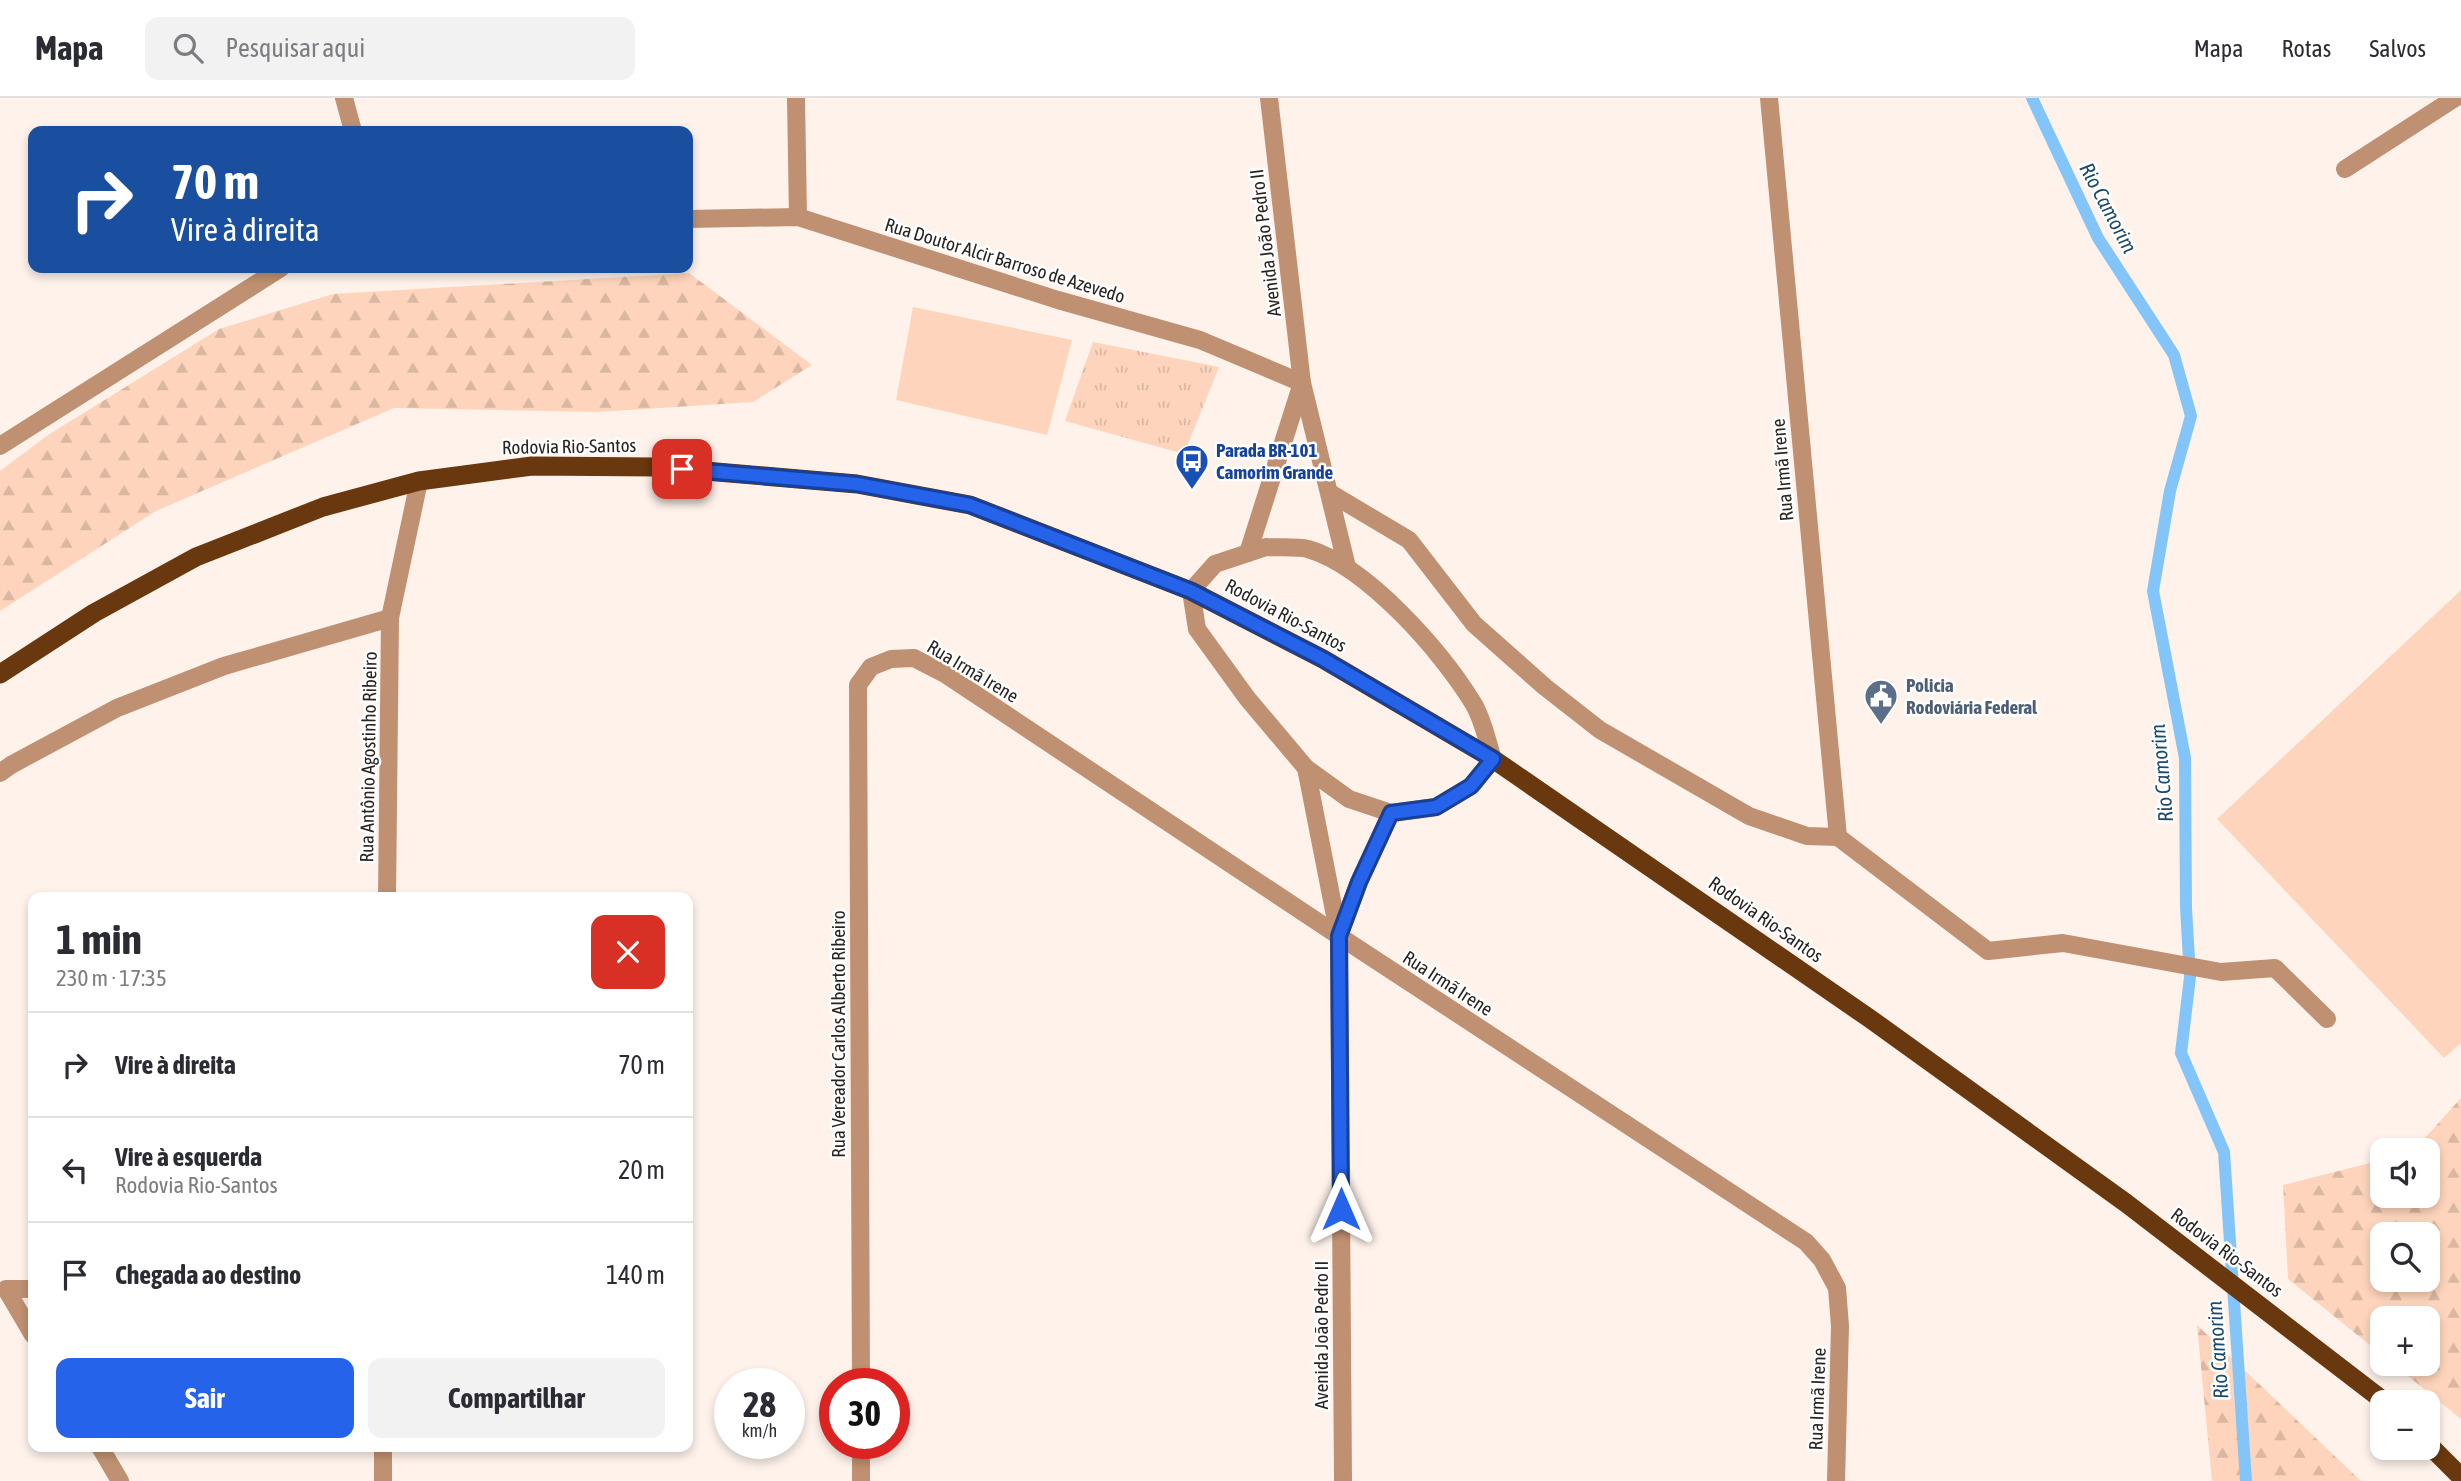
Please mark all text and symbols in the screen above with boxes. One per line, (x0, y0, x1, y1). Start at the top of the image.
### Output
search box (145, 17, 635, 80)
text: Mapa (35, 29, 103, 67)
icon: search (169, 29, 207, 67)
text: Pesquisar aqui (225, 33, 365, 63)
text: Mapa (2194, 35, 2243, 62)
text: Rotas (2281, 35, 2331, 62)
text: Salvos (2369, 35, 2426, 62)
text: 70 m (171, 153, 259, 209)
icon: right (56, 154, 147, 245)
water label: Rio Camorim (2075, 158, 2143, 257)
street label: Avenida João Pedro II (1245, 168, 1285, 318)
text: Vire à direita (171, 211, 320, 248)
street label: Rua Doutor Alcir Barroso de Azevedo (882, 213, 1128, 307)
street label: Rua Irmã Irene (1767, 418, 1797, 522)
street label: Rodovia Rio-Santos (502, 434, 637, 458)
pin (652, 439, 712, 499)
place label: Parada BR-101 Camorim Grande (1216, 439, 1334, 483)
bus stop icon: Parada BR-101 Camorim Grande (1173, 442, 1211, 491)
icon: arrive (663, 450, 701, 488)
street label: Rodovia Rio-Santos (1222, 574, 1351, 656)
street label: Rua Irmã Irene (923, 635, 1023, 707)
street label: Rua Antônio Agostinho Ribeiro (355, 651, 381, 863)
place label: Policia Rodoviária Federal (1906, 674, 2038, 718)
public building icon: Policia Rodoviária Federal (1862, 677, 1900, 726)
water label: Rio Camorim (2145, 723, 2177, 823)
street label: Rodovia Rio-Santos (1705, 871, 1828, 967)
street label: Rua Vereador Carlos Alberto Ribeiro (827, 910, 849, 1158)
text: 1 min (56, 915, 142, 963)
button: close (591, 915, 665, 989)
street label: Rua Irmã Irene (1399, 946, 1497, 1020)
text: 230 m · 17:35 (56, 965, 167, 991)
icon: right (56, 1046, 94, 1084)
text: Vire à direita (115, 1050, 236, 1080)
text: 70 m (618, 1050, 665, 1080)
map controls (2370, 1138, 2440, 1460)
button: sound (2370, 1138, 2440, 1208)
text: Vire à esquerda (115, 1142, 262, 1172)
icon: left (56, 1151, 94, 1189)
text: 20 m (618, 1155, 665, 1185)
text: Rodovia Rio-Santos (115, 1172, 278, 1198)
position arrow (1304, 1172, 1378, 1246)
street label: Rodovia Rio-Santos (2167, 1203, 2287, 1301)
button: search (2370, 1222, 2440, 1292)
icon: arrive (56, 1256, 94, 1294)
text: Chegada ao destino (115, 1260, 301, 1290)
text: 140 m (606, 1260, 665, 1290)
street label: Avenida João Pedro II (1310, 1261, 1332, 1409)
water label: Rio Camorim (2202, 1300, 2232, 1400)
button: + (2370, 1306, 2440, 1376)
street label: Rua Irmã Irene (1804, 1347, 1830, 1451)
button: Sair (56, 1358, 354, 1438)
button: Compartilhar (368, 1358, 665, 1438)
speed limit sign: 30 (819, 1368, 910, 1459)
text: 28 (743, 1384, 776, 1424)
button: − (2370, 1390, 2440, 1460)
text: km/h (742, 1420, 777, 1441)

